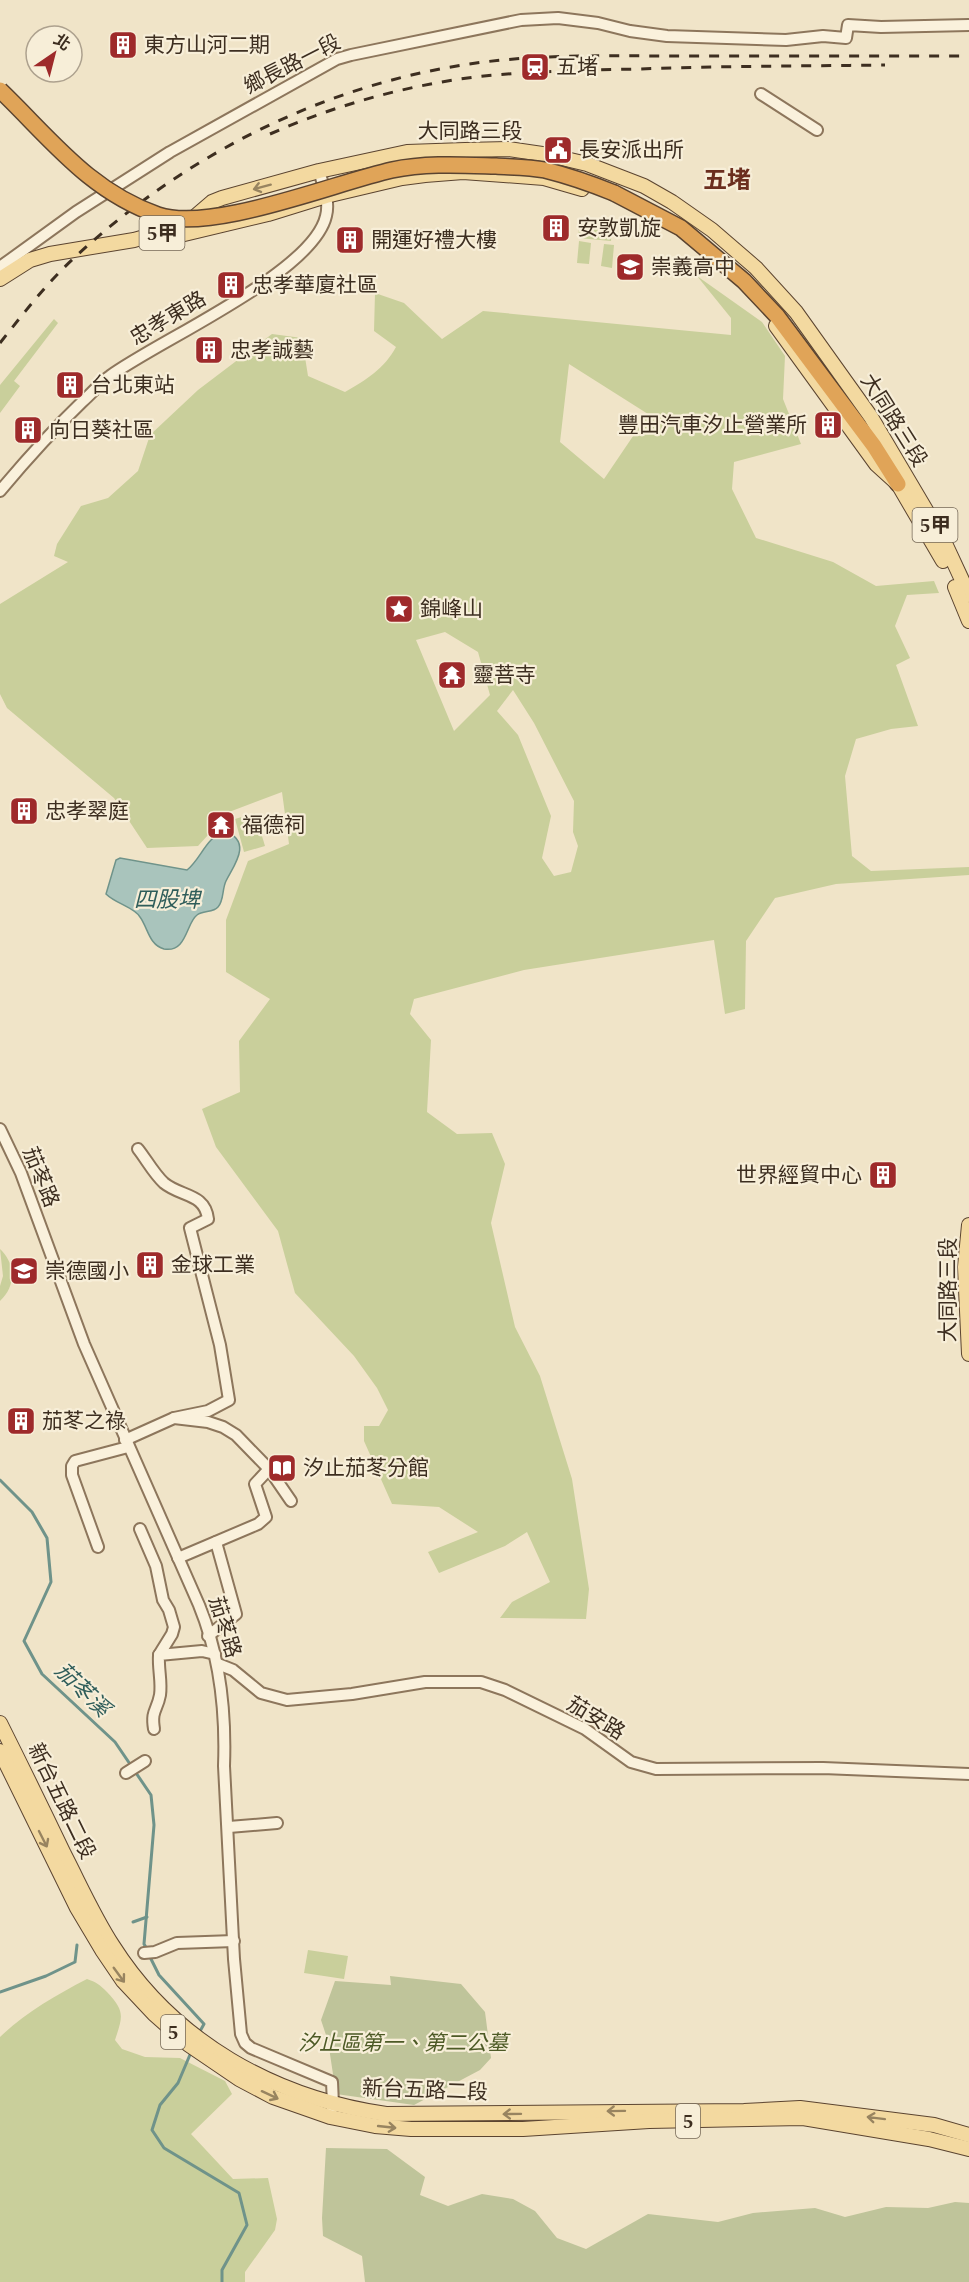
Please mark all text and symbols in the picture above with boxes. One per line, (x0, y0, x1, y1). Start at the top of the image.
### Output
north arrow (24, 24, 84, 84)
street label: 鄉長路一段 (238, 27, 346, 103)
text: 北 (49, 28, 75, 57)
building icon: 東方山河二期 (107, 29, 139, 61)
place label: 東方山河二期 (144, 30, 270, 62)
station icon: 五堵 (519, 51, 551, 83)
place label: 五堵 (556, 52, 598, 84)
street label: 大同路三段 (418, 116, 523, 148)
public building icon: 長安派出所 (542, 134, 574, 166)
place label: 長安派出所 (579, 135, 684, 167)
district label: 五堵 (703, 163, 751, 199)
one-way arrow (253, 182, 272, 193)
building icon: 安敦凱旋 (540, 212, 572, 244)
place label: 安敦凱旋 (577, 213, 661, 245)
road number: 5甲 (140, 216, 184, 250)
building icon: 開運好禮大樓 (334, 224, 366, 256)
place label: 開運好禮大樓 (371, 225, 497, 257)
school or university icon: 崇義高中 (614, 251, 646, 283)
place label: 崇義高中 (651, 252, 735, 284)
building icon: 忠孝華廈社區 (215, 269, 247, 301)
place label: 忠孝華廈社區 (252, 270, 378, 302)
street label: 忠孝東路 (124, 284, 213, 354)
building icon: 忠孝誠藝 (193, 334, 225, 366)
place label: 忠孝誠藝 (230, 335, 314, 367)
street label: 大同路三段 (852, 368, 935, 474)
building icon: 台北東站 (54, 369, 86, 401)
place label: 台北東站 (91, 370, 175, 402)
building icon: 豐田汽車汐止營業所 (812, 409, 844, 441)
place label: 豐田汽車汐止營業所 (618, 410, 807, 442)
building icon: 向日葵社區 (12, 414, 44, 446)
place label: 向日葵社區 (49, 415, 154, 447)
road number: 5甲 (912, 508, 958, 542)
place icon: 錦峰山 (383, 593, 415, 625)
place label: 錦峰山 (420, 594, 483, 626)
temple icon: 靈菩寺 (436, 659, 468, 691)
place label: 靈菩寺 (473, 660, 536, 692)
building icon: 忠孝翠庭 (8, 795, 40, 827)
place label: 忠孝翠庭 (45, 796, 129, 828)
temple icon: 福德祠 (205, 809, 237, 841)
place label: 福德祠 (242, 810, 305, 842)
water label: 四股埤 (134, 884, 203, 917)
street label: 茄苳路 (13, 1142, 67, 1213)
building icon: 世界經貿中心 (867, 1159, 899, 1191)
place label: 世界經貿中心 (736, 1160, 862, 1192)
street label: 大同路三段 (933, 1238, 965, 1343)
building icon: 金球工業 (134, 1249, 166, 1281)
place label: 金球工業 (171, 1250, 255, 1282)
school or university icon: 崇德國小 (8, 1255, 40, 1287)
place label: 崇德國小 (45, 1256, 129, 1288)
building icon: 茄苳之祿 (5, 1405, 37, 1437)
place label: 茄苳之祿 (42, 1406, 126, 1438)
library icon: 汐止茄苳分館 (266, 1452, 298, 1484)
place label: 汐止茄苳分館 (303, 1453, 429, 1485)
street label: 茄苳路 (200, 1592, 249, 1662)
water label: 茄苳溪 (47, 1655, 119, 1727)
street label: 茄安路 (560, 1689, 631, 1749)
street label: 新台五路二段 (19, 1738, 103, 1865)
one-way arrow (37, 1830, 49, 1847)
one-way arrow (113, 1966, 126, 1982)
road number: 5 (161, 2015, 185, 2049)
park label: 汐止區第一、第二公墓 (298, 2028, 511, 2060)
street label: 新台五路二段 (361, 2073, 488, 2109)
one-way arrow (261, 2090, 279, 2102)
road number: 5 (676, 2104, 700, 2138)
one-way arrow (606, 2105, 626, 2117)
one-way arrow (503, 2108, 523, 2120)
one-way arrow (867, 2112, 887, 2123)
one-way arrow (377, 2122, 397, 2133)

